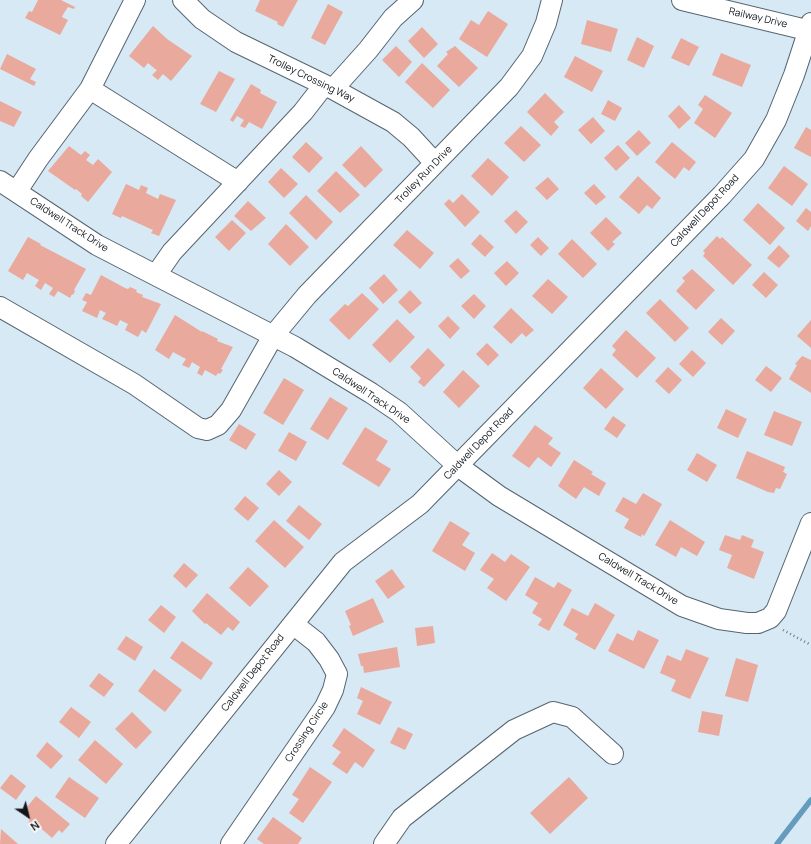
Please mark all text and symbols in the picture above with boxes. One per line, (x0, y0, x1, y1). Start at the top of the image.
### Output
street label: Railway Drive (728, 5, 788, 31)
street label: Trolley Crossing Way (266, 53, 356, 105)
street label: Trolley Run Drive (393, 143, 455, 207)
street label: Caldwell Depot Road (668, 172, 742, 250)
street label: Caldwell Track Drive (27, 195, 111, 255)
street label: Caldwell Track Drive (330, 366, 412, 426)
street label: Caldwell Depot Road (442, 406, 516, 482)
street label: Caldwell Track Drive (596, 550, 680, 608)
street label: Caldwell Depot Road (219, 632, 287, 714)
street label: Crossing Circle (283, 699, 331, 765)
north arrow (8, 796, 48, 836)
text: N (28, 818, 43, 835)

